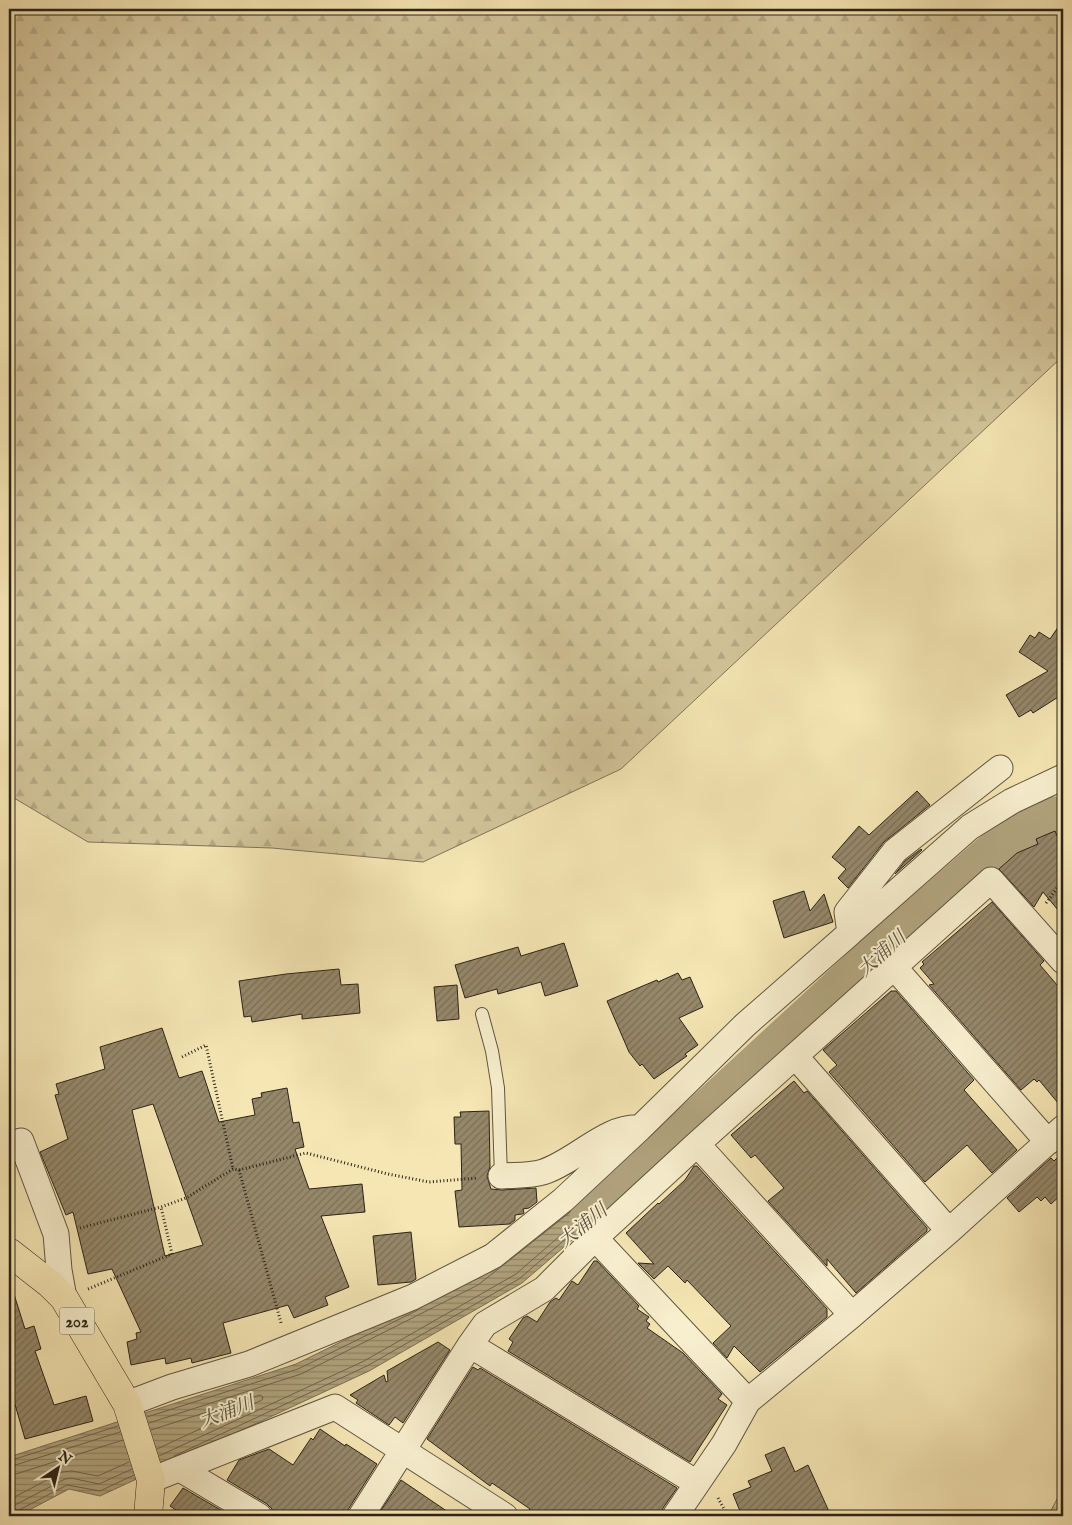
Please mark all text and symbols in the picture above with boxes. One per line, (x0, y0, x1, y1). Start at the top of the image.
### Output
water label: 大浦川 (853, 925, 913, 982)
water label: 大浦川 (554, 1198, 615, 1254)
road number: 202 (60, 1308, 94, 1334)
water label: 大浦川 (196, 1391, 259, 1434)
north arrow (32, 1442, 82, 1492)
text: N (54, 1447, 75, 1469)

